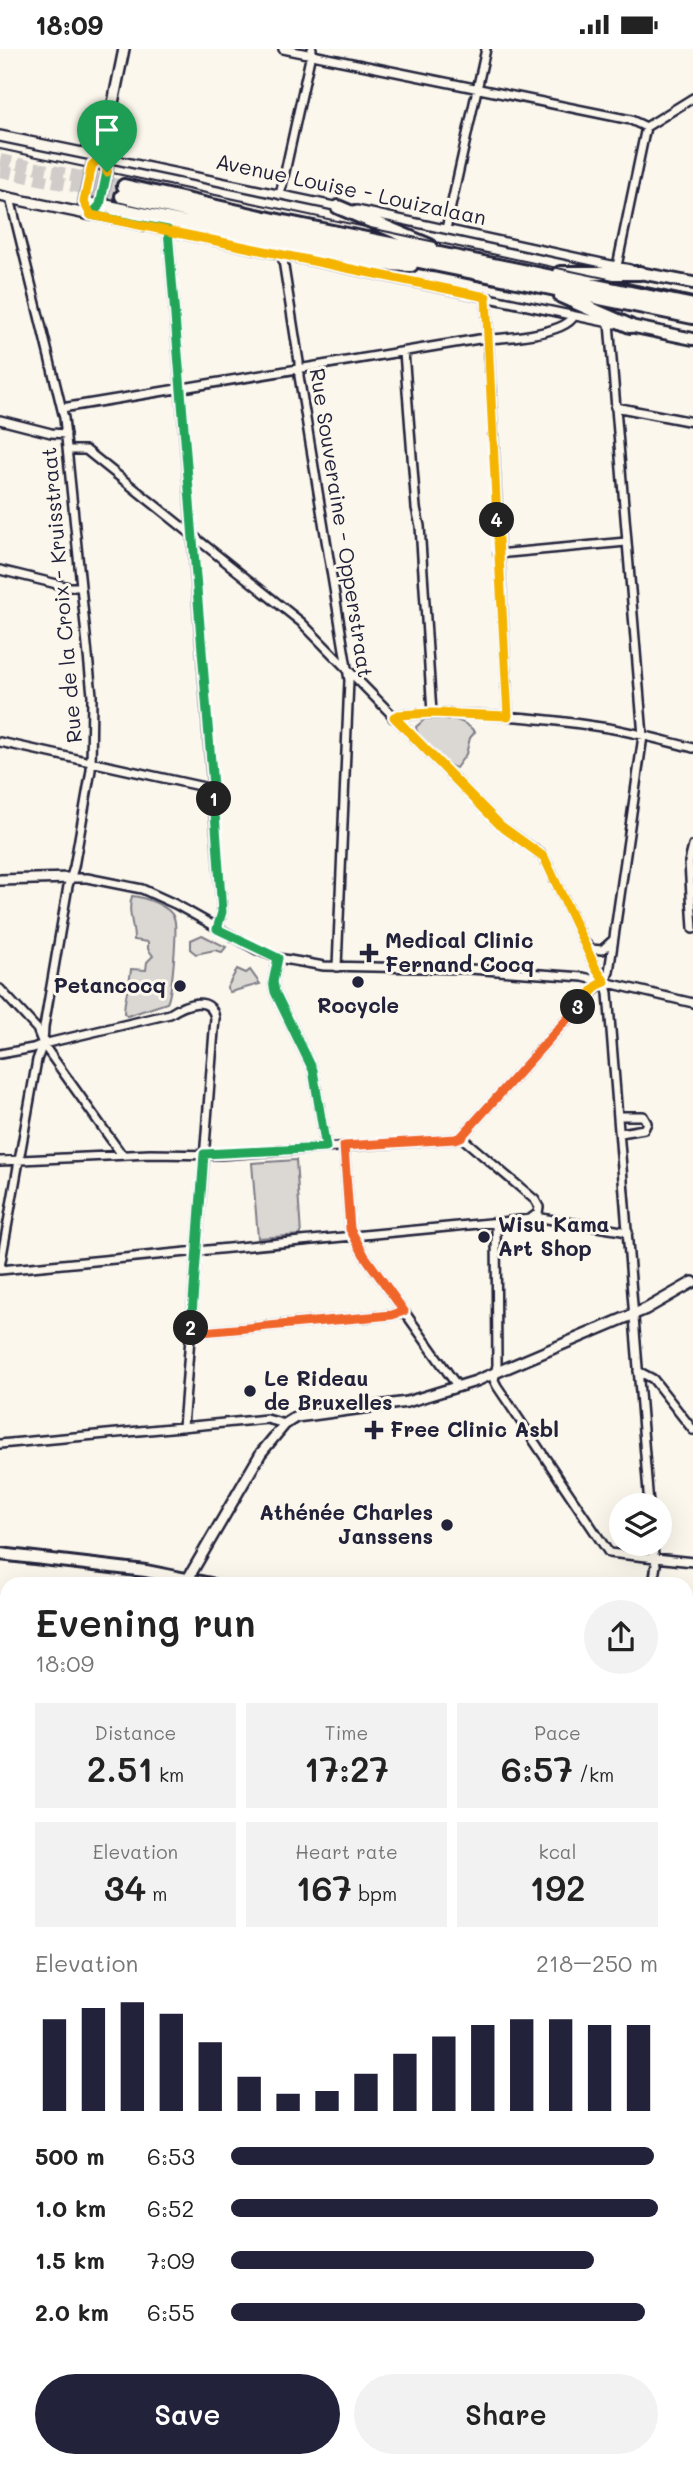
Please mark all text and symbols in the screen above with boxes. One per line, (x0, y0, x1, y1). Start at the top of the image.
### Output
text: 18:09 (35, 8, 103, 42)
pin (77, 100, 137, 172)
icon: arrive (88, 111, 126, 149)
street label: Avenue Louise - Louizalaan (214, 147, 489, 230)
street label: Rue Souveraine - Opperstraat (305, 366, 380, 679)
street label: Rue de la Croix - Kruisstraat (34, 446, 87, 744)
pin: 4 (480, 503, 514, 538)
text: 4 (490, 507, 503, 532)
pin: 1 (196, 781, 232, 817)
text: 1 (209, 786, 218, 811)
place label: Medical Clinic Fernand Cocq (385, 926, 534, 977)
marker: Medical Clinic Fernand Cocq (359, 943, 379, 963)
place label: Petancocq (53, 971, 166, 998)
marker: Rocycle (350, 974, 366, 990)
marker: Petancocq (172, 978, 188, 994)
pin: 3 (560, 989, 596, 1025)
place label: Rocycle (317, 991, 399, 1019)
text: 3 (572, 994, 583, 1019)
place label: Wisu Kama Art Shop (498, 1210, 610, 1261)
marker: Wisu Kama Art Shop (476, 1229, 492, 1245)
pin: 2 (174, 1311, 208, 1345)
text: 2 (185, 1315, 196, 1340)
place label: Le Rideau de Bruxelles (264, 1364, 393, 1415)
marker: Le Rideau de Bruxelles (242, 1383, 258, 1399)
place label: Free Clinic Asbl (390, 1415, 559, 1442)
marker: Free Clinic Asbl (364, 1420, 384, 1440)
map controls (609, 1493, 672, 1556)
button: layers (609, 1493, 672, 1556)
place label: Athénée Charles Janssens (259, 1498, 433, 1549)
marker: Athénée Charles Janssens (439, 1517, 455, 1533)
text: Evening run (35, 1597, 256, 1647)
button: share (584, 1600, 658, 1674)
text: 18:09 (35, 1648, 94, 1678)
text: Distance (95, 1720, 176, 1745)
text: Time (325, 1720, 368, 1745)
text: Pace (534, 1720, 581, 1745)
text: 2.51 (87, 1745, 153, 1791)
text: 17:27 (304, 1745, 389, 1791)
text: 6:57 (501, 1745, 573, 1791)
text: km (153, 1762, 184, 1787)
text: /km (573, 1762, 614, 1787)
text: Elevation (93, 1839, 178, 1864)
text: Heart rate (295, 1839, 398, 1864)
text: kcal (539, 1839, 576, 1864)
text: 34 (104, 1864, 146, 1910)
text: 167 (296, 1864, 352, 1910)
text: 192 (529, 1864, 586, 1910)
text: m (146, 1881, 167, 1906)
text: bpm (352, 1881, 397, 1906)
text: Elevation (35, 1948, 138, 1978)
text: 218–250 m (536, 1948, 658, 1978)
text: 500 m (35, 2141, 105, 2171)
text: 6:53 (147, 2141, 195, 2171)
text: 1.0 km (35, 2193, 106, 2223)
text: 6:52 (147, 2193, 194, 2223)
text: 1.5 km (35, 2245, 105, 2275)
text: 7:09 (147, 2245, 195, 2275)
text: 2.0 km (35, 2297, 109, 2327)
text: 6:55 (147, 2297, 195, 2327)
button: Save (35, 2374, 340, 2454)
button: Share (354, 2374, 658, 2454)

